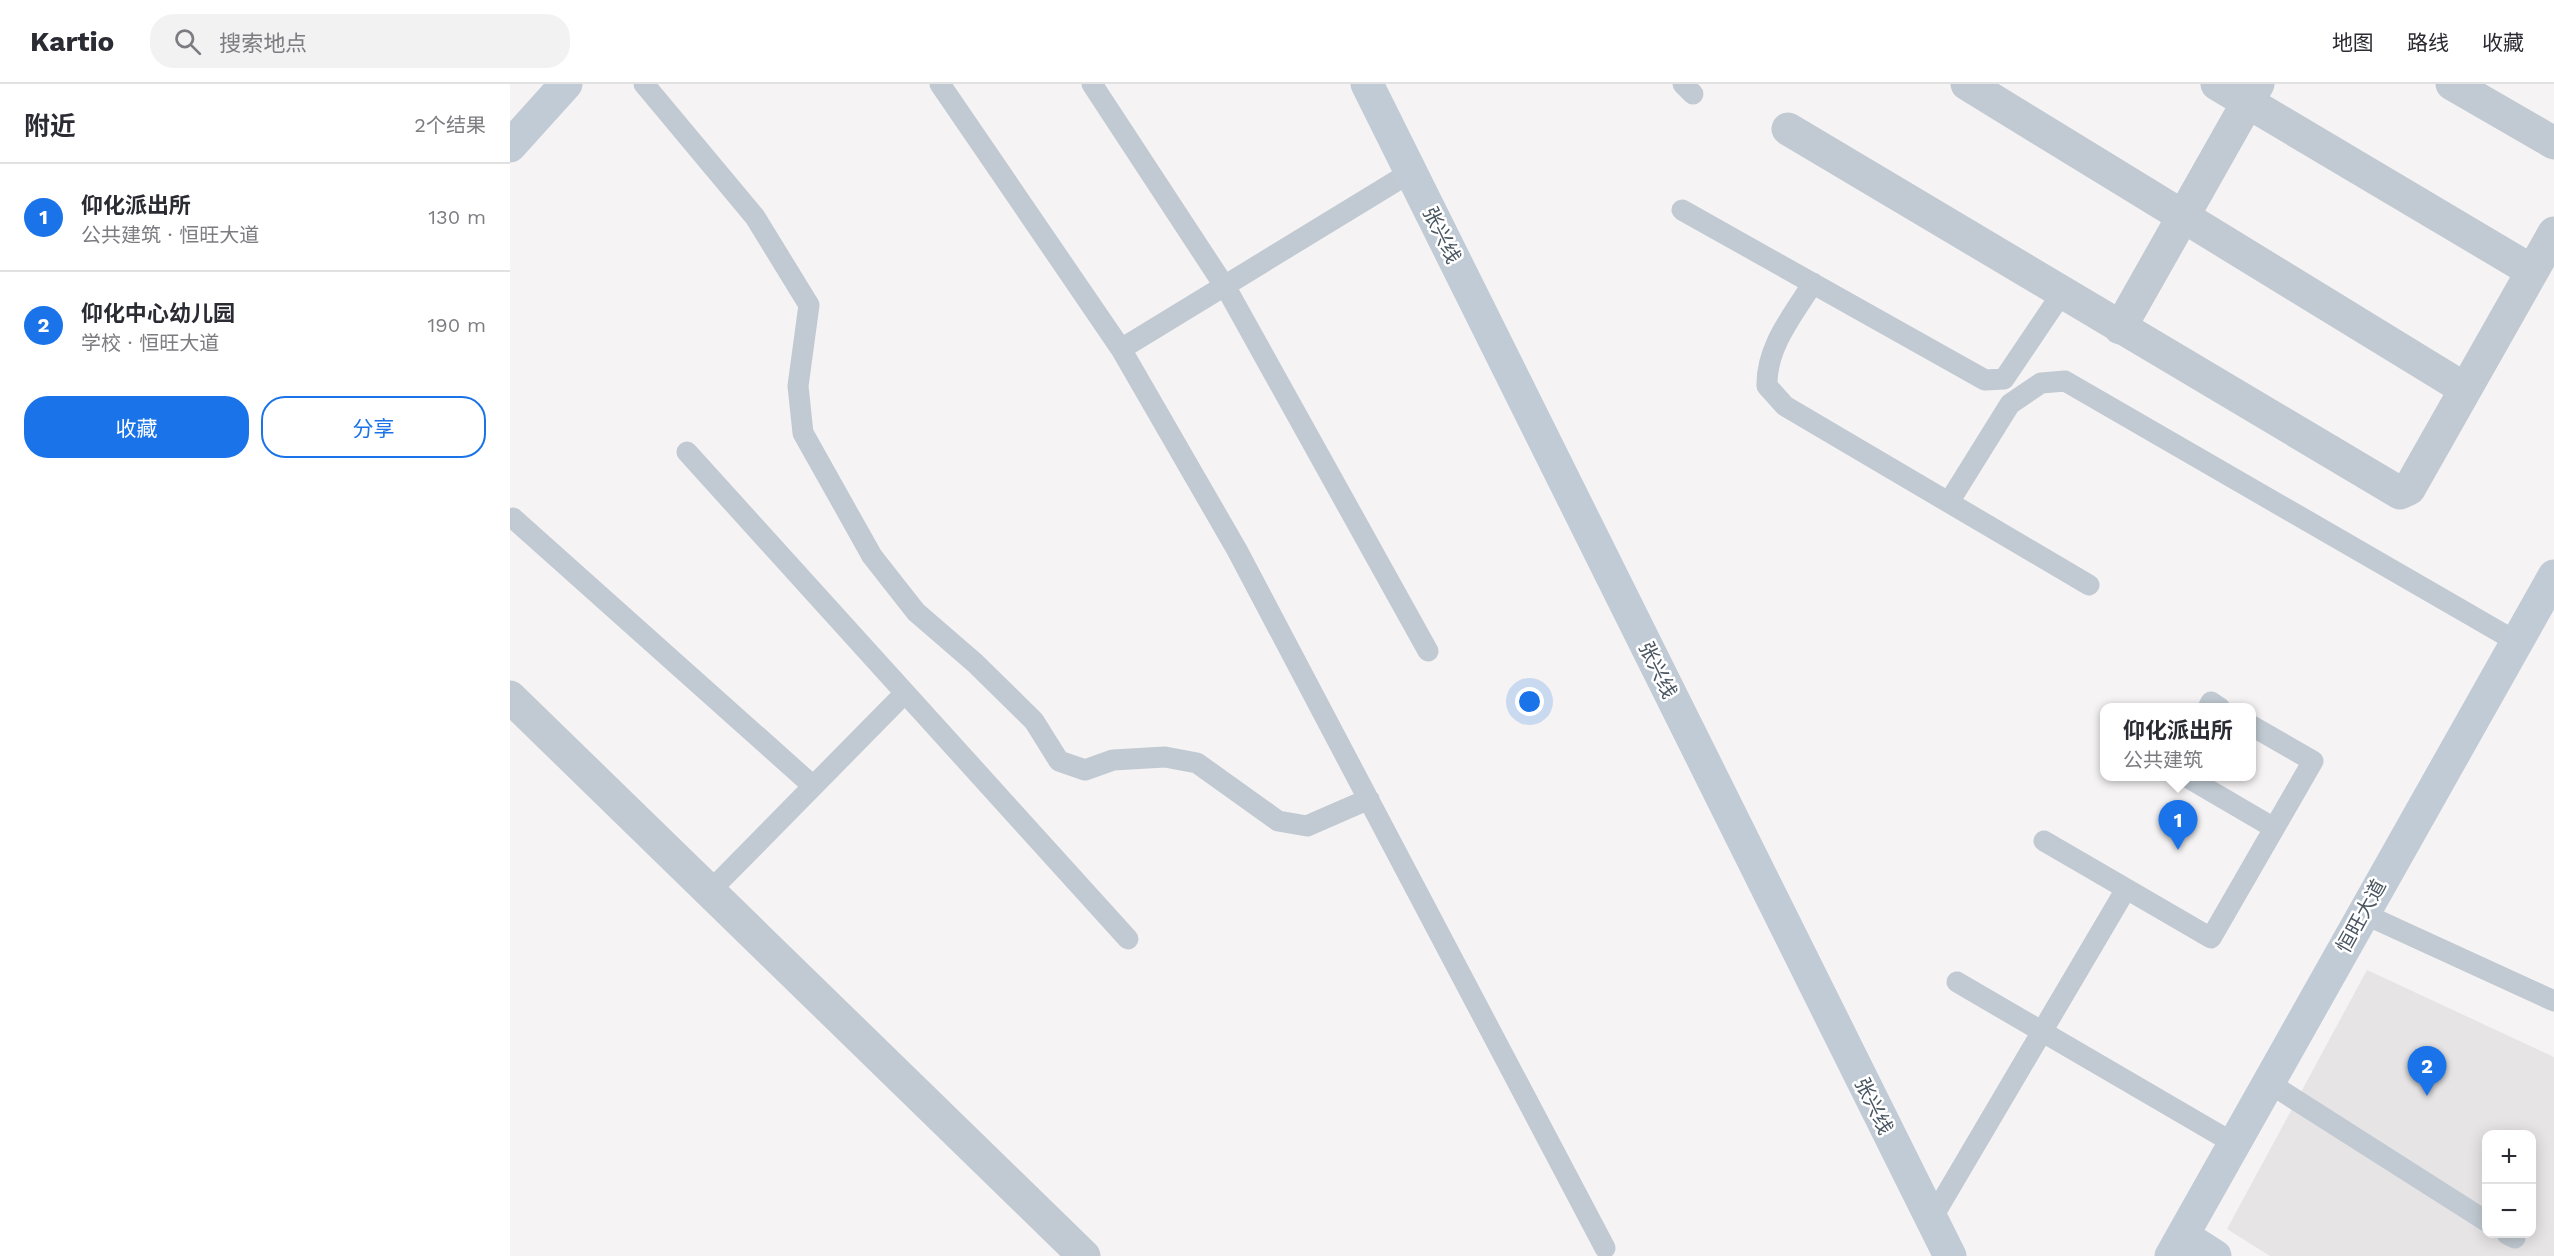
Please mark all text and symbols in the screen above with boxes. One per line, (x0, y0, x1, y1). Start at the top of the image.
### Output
search box (150, 14, 570, 68)
text: Kartio (30, 25, 114, 58)
icon: search (171, 25, 204, 58)
text: 地图 (2332, 30, 2374, 55)
text: 路线 (2407, 30, 2449, 55)
text: 收藏 (2482, 30, 2524, 55)
text: 搜索地点 (219, 31, 307, 56)
text: 附近 (24, 111, 76, 141)
text: 2个结果 (414, 113, 486, 137)
text: 仰化派出所 (81, 193, 191, 218)
street label: 张兴线 (1418, 203, 1466, 267)
text: 1 (39, 205, 48, 229)
text: 130 m (428, 205, 486, 229)
text: 公共建筑 · 恒旺大道 (81, 223, 259, 247)
text: 仰化中心幼儿园 (81, 301, 235, 326)
text: 2 (38, 313, 49, 337)
text: 190 m (428, 313, 486, 337)
text: 学校 · 恒旺大道 (81, 331, 219, 355)
button: 收藏 (24, 396, 249, 458)
button: 分享 (261, 396, 486, 458)
street label: 张兴线 (1634, 638, 1682, 702)
your location (1515, 687, 1544, 716)
popup (2100, 703, 2256, 781)
text: 仰化派出所 (2123, 718, 2233, 743)
text: 公共建筑 (2123, 748, 2203, 772)
pin: 1 (2158, 800, 2198, 850)
street label: 恒旺大道 (2331, 875, 2391, 957)
pin: 2 (2408, 1046, 2446, 1096)
street label: 张兴线 (1850, 1074, 1898, 1138)
map controls (2482, 1130, 2536, 1238)
button: + (2482, 1130, 2536, 1184)
button: − (2482, 1184, 2536, 1238)

